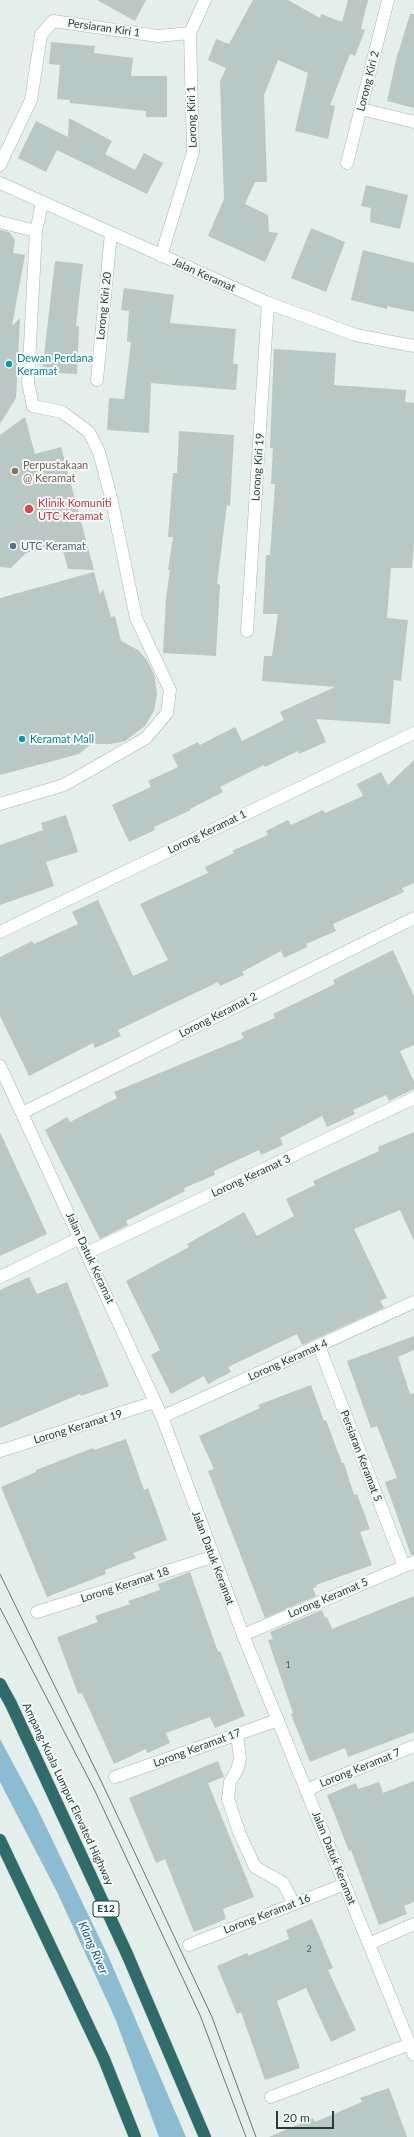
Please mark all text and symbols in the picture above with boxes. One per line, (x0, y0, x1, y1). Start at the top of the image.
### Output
street label: Persiaran Kiri 1 (67, 16, 141, 40)
street label: Lorong Kiri 2 (354, 49, 382, 113)
street label: Lorong Kiri 1 (184, 86, 200, 148)
street label: Jalan Keramat (171, 255, 237, 295)
street label: Lorong Kiri 20 (94, 271, 114, 341)
place label: Dewan Perdana Keramat (17, 351, 93, 377)
marker: Dewan Perdana Keramat (4, 359, 14, 369)
street label: Lorong Kiri 19 (249, 432, 267, 502)
place label: Perpustakaan @ Keramat (23, 458, 88, 484)
marker: Perpustakaan @ Keramat (10, 466, 20, 476)
place label: Klinik Komuniti UTC Keramat (38, 496, 112, 522)
marker: Klinik Komuniti UTC Keramat (23, 503, 35, 515)
place label: UTC Keramat (21, 539, 86, 553)
marker: UTC Keramat (8, 541, 18, 551)
place label: Keramat Mall (30, 732, 94, 746)
marker: Keramat Mall (17, 734, 27, 744)
street label: Lorong Keramat 1 (166, 807, 248, 857)
street label: Lorong Keramat 2 (177, 990, 259, 1040)
street label: Lorong Keramat 3 (209, 1152, 293, 1200)
street label: Jalan Datuk Keramat (63, 1210, 117, 1306)
street label: Lorong Keramat 4 (246, 1337, 330, 1383)
street label: Lorong Keramat 19 (32, 1407, 124, 1447)
street label: Persiaran Keramat 5 (337, 1408, 385, 1504)
street label: Jalan Datuk Keramat (189, 1509, 237, 1607)
street label: Lorong Keramat 18 (79, 1564, 171, 1606)
street label: Lorong Keramat 5 (286, 1575, 370, 1621)
house number: 1 (285, 1660, 291, 1670)
street label: Ampang-Kuala Lumpur Elevated Highway (20, 1701, 116, 1887)
street label: Lorong Keramat 17 (151, 1726, 243, 1770)
street label: Lorong Keramat 7 (318, 1746, 402, 1790)
street label: Jalan Datuk Keramat (309, 1809, 359, 1907)
street label: Lorong Keramat 16 (222, 1891, 312, 1937)
road number: E12 (93, 1901, 119, 1917)
water label: Klang River (75, 1919, 111, 1977)
house number: 2 (306, 1944, 312, 1954)
scale bar (278, 2103, 336, 2129)
text: 20 m (283, 2110, 310, 2125)

